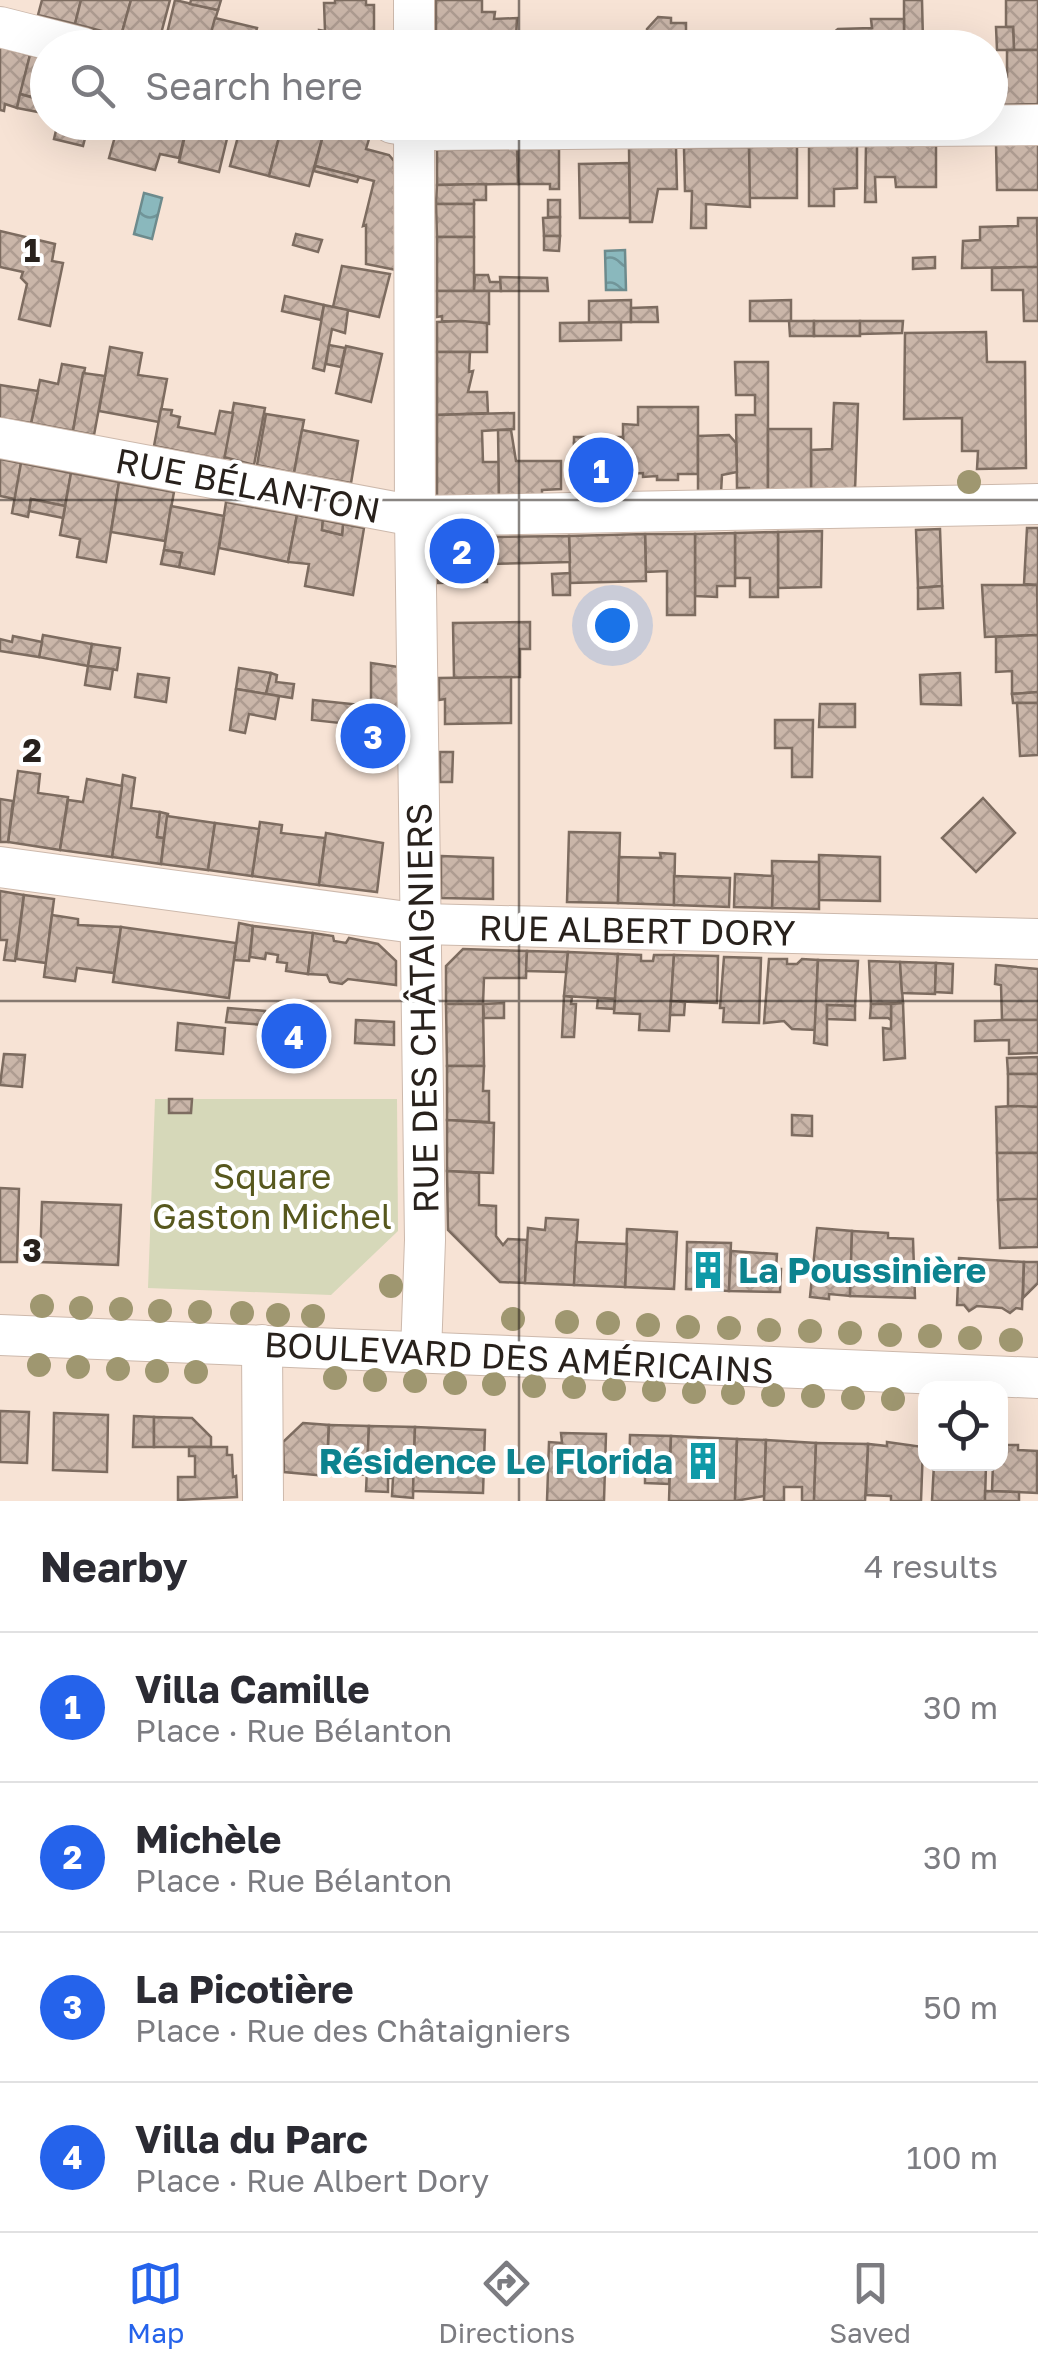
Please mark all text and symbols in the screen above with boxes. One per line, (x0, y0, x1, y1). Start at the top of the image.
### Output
search box (30, 30, 1008, 140)
icon: search (65, 58, 120, 113)
text: Search here (145, 63, 363, 108)
text: 1 (24, 231, 40, 269)
pin: 1 (568, 432, 634, 508)
street label: RUE BÉLANTON (112, 439, 384, 531)
pin: 2 (430, 514, 494, 588)
your location (587, 600, 638, 651)
pin: 3 (340, 698, 406, 774)
text: 2 (22, 731, 42, 769)
street label: RUE DES CHÂTAIGNIERS (397, 803, 447, 1213)
street label: RUE ALBERT DORY (478, 906, 796, 954)
pin: 4 (262, 998, 326, 1074)
park label: Square Gaston Michel (152, 1155, 392, 1237)
text: 3 (22, 1231, 42, 1269)
building icon: La Poussinière (687, 1249, 729, 1291)
place label: La Poussinière (738, 1249, 986, 1291)
street label: BOULEVARD DES AMÉRICAINS (263, 1323, 775, 1391)
map controls (918, 1381, 1008, 1471)
button: locate (918, 1381, 1008, 1471)
place label: Résidence Le Florida (319, 1440, 673, 1482)
building icon: Résidence Le Florida (682, 1440, 724, 1482)
text: Nearby (40, 1541, 188, 1591)
text: 4 results (864, 1547, 998, 1585)
text: Villa Camille (135, 1666, 370, 1711)
text: 1 (64, 1688, 81, 1726)
text: 30 m (923, 1688, 998, 1726)
text: Place · Rue Bélanton (135, 1711, 452, 1749)
text: Michèle (135, 1816, 281, 1861)
text: 2 (63, 1838, 82, 1876)
text: 30 m (923, 1838, 998, 1876)
text: Place · Rue Bélanton (135, 1861, 452, 1899)
text: La Picotière (135, 1966, 354, 2011)
text: 3 (63, 1988, 82, 2026)
text: 50 m (923, 1988, 998, 2026)
text: Place · Rue des Châtaigniers (135, 2011, 571, 2049)
text: Villa du Parc (135, 2116, 368, 2161)
text: 4 (62, 2138, 83, 2176)
text: 100 m (906, 2138, 998, 2176)
text: Place · Rue Albert Dory (135, 2161, 489, 2199)
tab: Map (127, 2256, 184, 2349)
tab: Directions (438, 2256, 575, 2349)
tab: Saved (829, 2256, 911, 2349)

